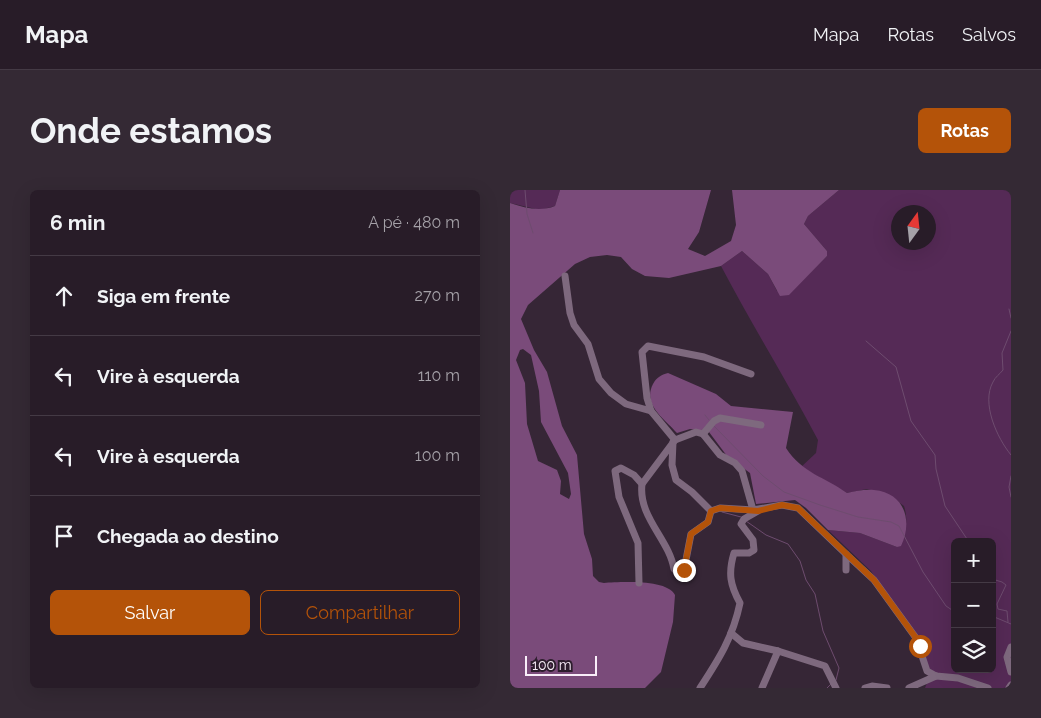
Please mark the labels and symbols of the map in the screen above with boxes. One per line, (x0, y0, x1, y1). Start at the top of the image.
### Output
north arrow (891, 205, 936, 250)
route end (673, 559, 696, 582)
route start (909, 635, 932, 658)
scale bar (525, 653, 598, 676)

